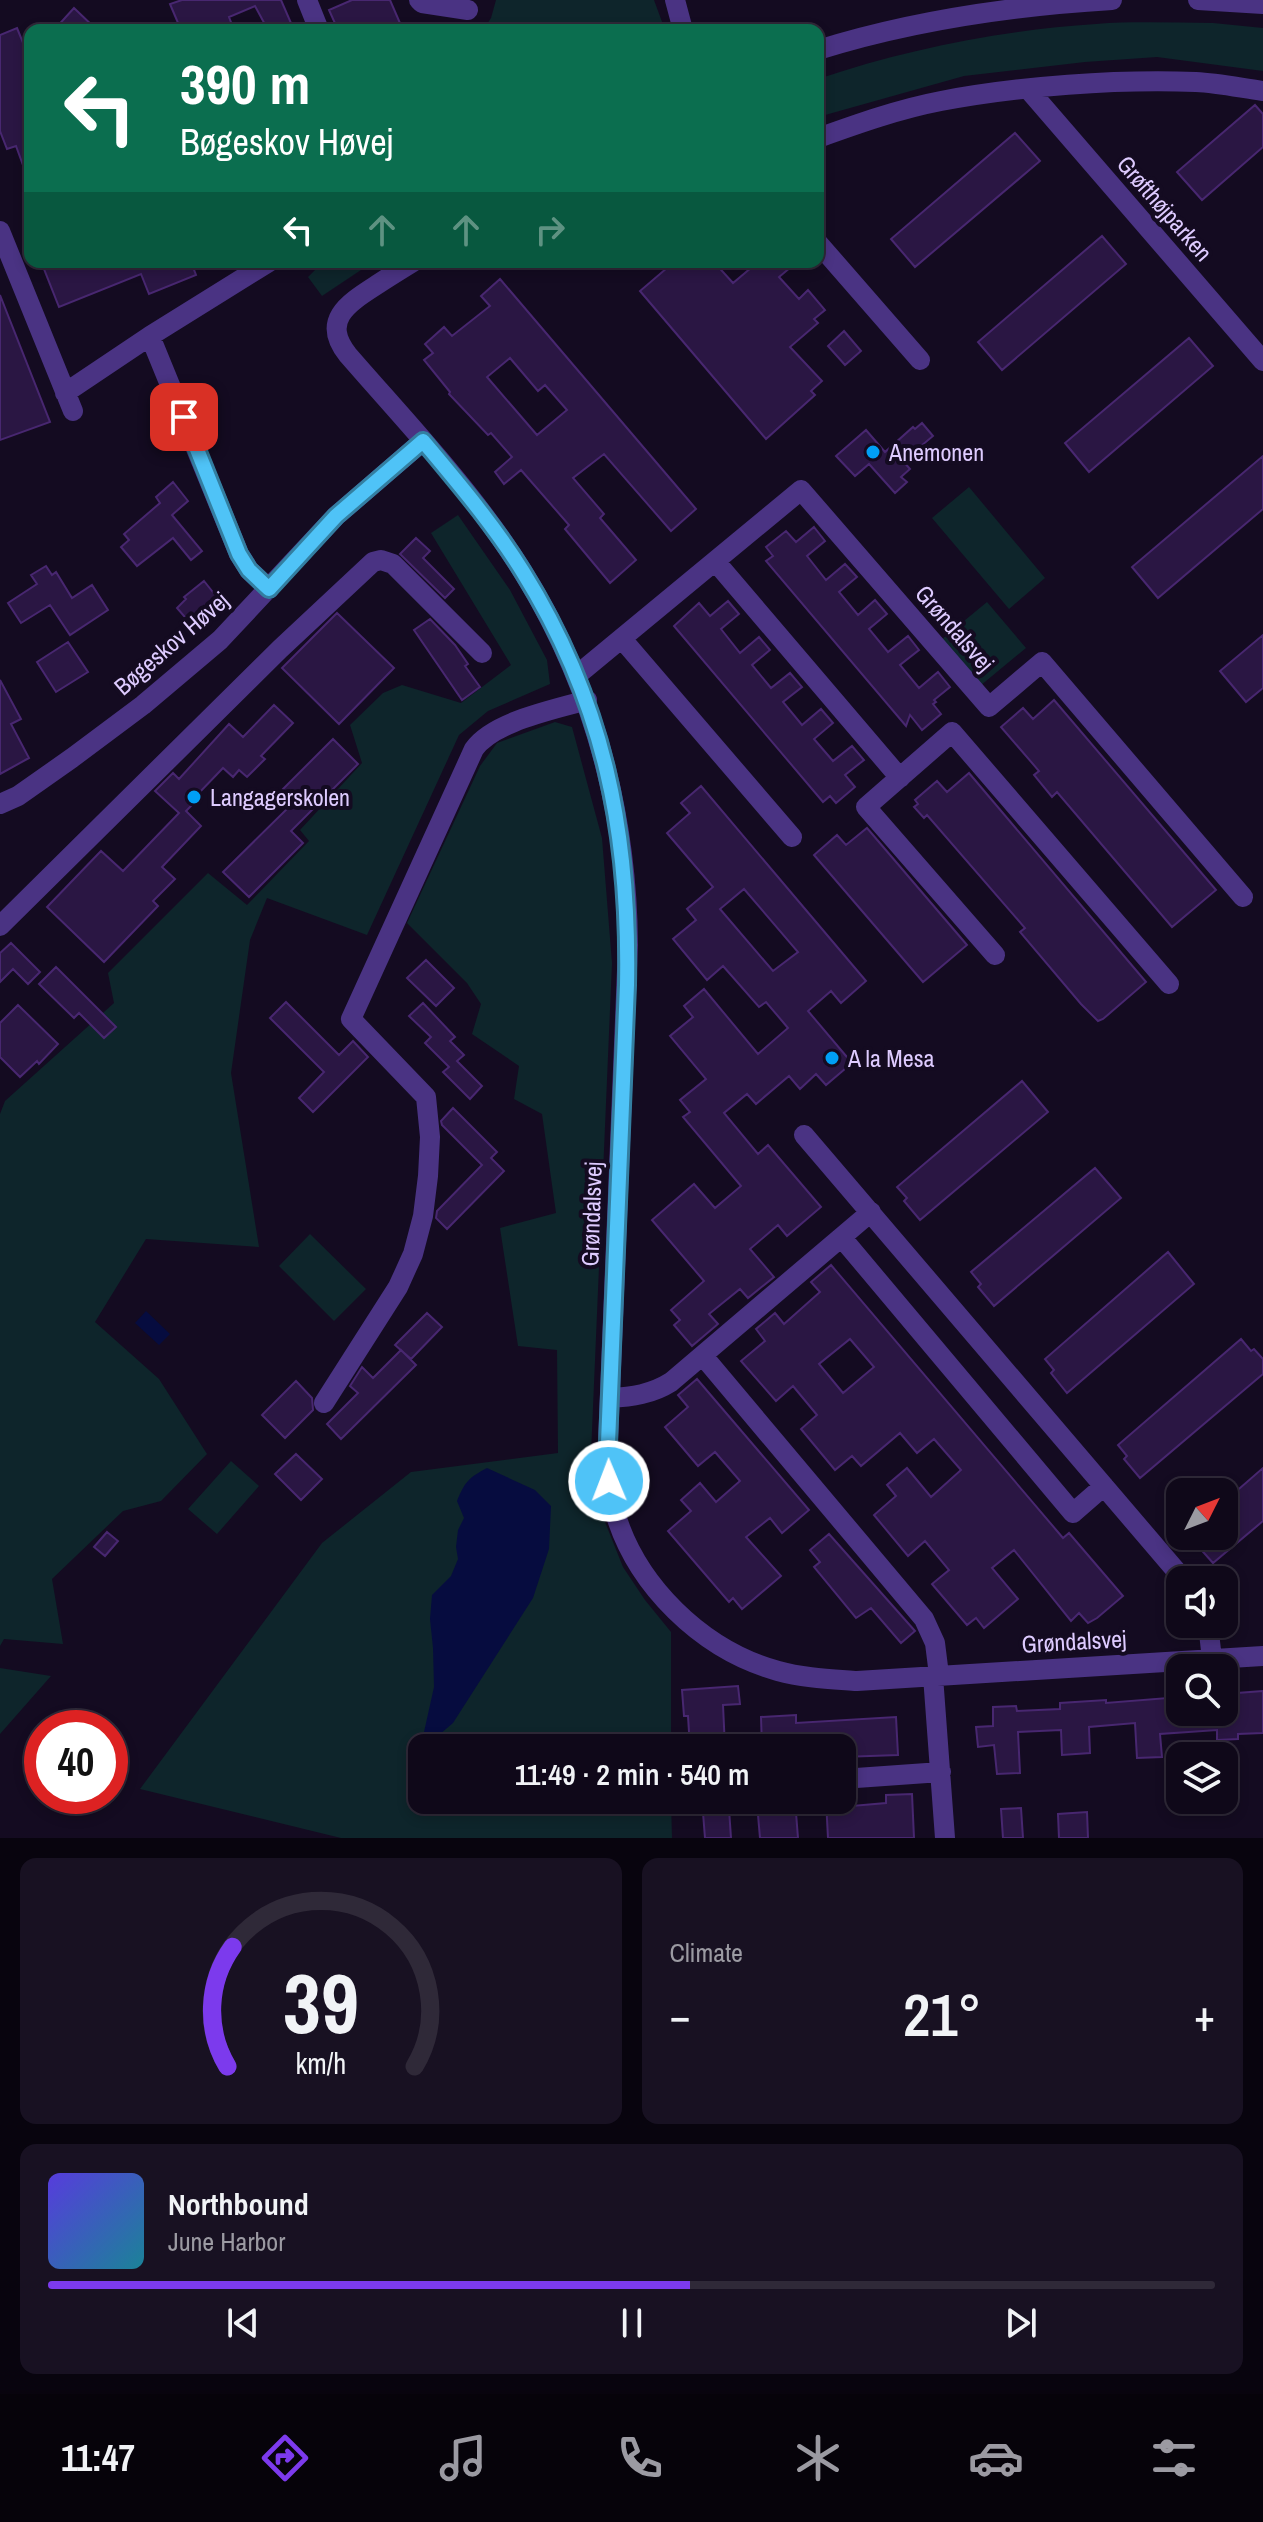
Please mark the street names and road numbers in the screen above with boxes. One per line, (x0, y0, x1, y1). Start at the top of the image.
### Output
street label: Grøfthøjparken (1110, 148, 1220, 268)
street label: Grøndalsvej (908, 578, 1002, 678)
street label: Bøgeskov Høvej (107, 584, 235, 702)
street label: Grøndalsvej (573, 1161, 609, 1267)
street label: Grøndalsvej (1021, 1622, 1127, 1660)

